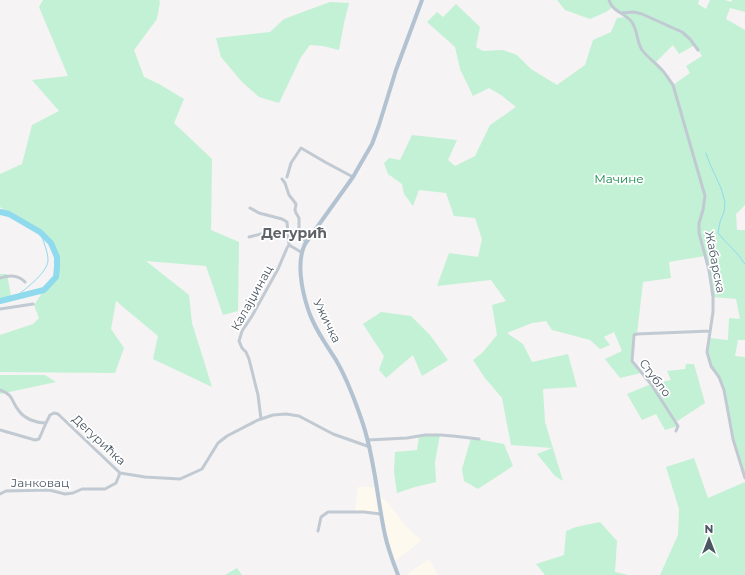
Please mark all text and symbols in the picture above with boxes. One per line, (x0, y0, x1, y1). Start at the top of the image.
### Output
park label: Мачине (594, 171, 644, 186)
district label: Дегурић (261, 224, 327, 242)
street label: Жабарска (702, 230, 729, 294)
street label: Калајџинац (227, 262, 276, 333)
street label: Ужичка (310, 296, 344, 345)
street label: Стубло (636, 356, 675, 400)
street label: Дегурићка (70, 411, 129, 468)
street label: Јанковац (11, 475, 69, 490)
north arrow (689, 519, 729, 559)
text: N (705, 522, 713, 536)

